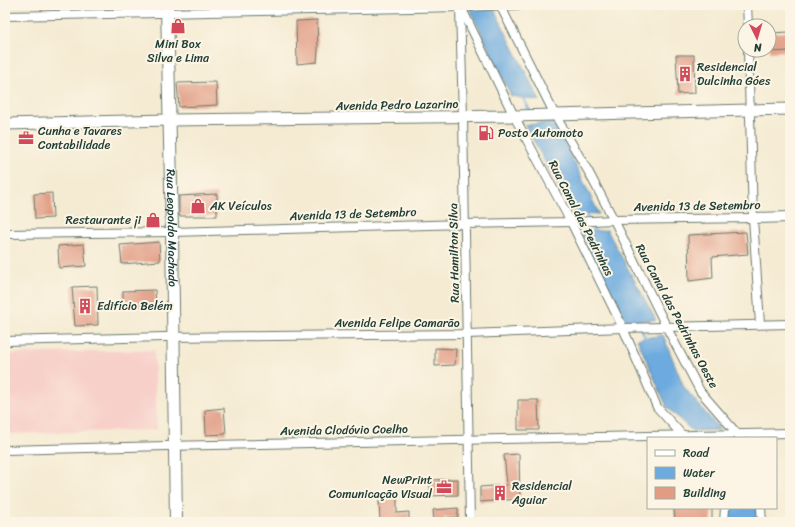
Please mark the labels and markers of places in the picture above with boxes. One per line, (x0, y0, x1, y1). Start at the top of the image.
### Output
shop icon: Mini Box Silva e Lima (169, 17, 187, 35)
place label: Mini Box Silva e Lima (147, 33, 210, 69)
place label: Residencial Dulcinha Góes (697, 56, 771, 92)
building icon: Residencial Dulcinha Góes (676, 65, 694, 83)
place label: Cunha e Tavares Contabilidade (38, 120, 122, 156)
place label: Posto Automoto (498, 122, 583, 144)
fuel station icon: Posto Automoto (477, 124, 495, 142)
office icon: Cunha e Tavares Contabilidade (17, 129, 35, 147)
place label: AK Veículos (209, 195, 272, 217)
shop icon: AK Veículos (189, 197, 207, 215)
place label: Restaurante ji (66, 209, 142, 231)
shop icon: Restaurante ji (144, 211, 162, 229)
place label: Edifício Belém (97, 295, 173, 317)
building icon: Edifício Belém (76, 297, 94, 315)
place label: NewPrint Comunicação Visual (329, 469, 433, 505)
place label: Residencial Aguiar (511, 475, 572, 511)
office icon: NewPrint Comunicação Visual (435, 478, 453, 496)
building icon: Residencial Aguiar (491, 484, 509, 502)

